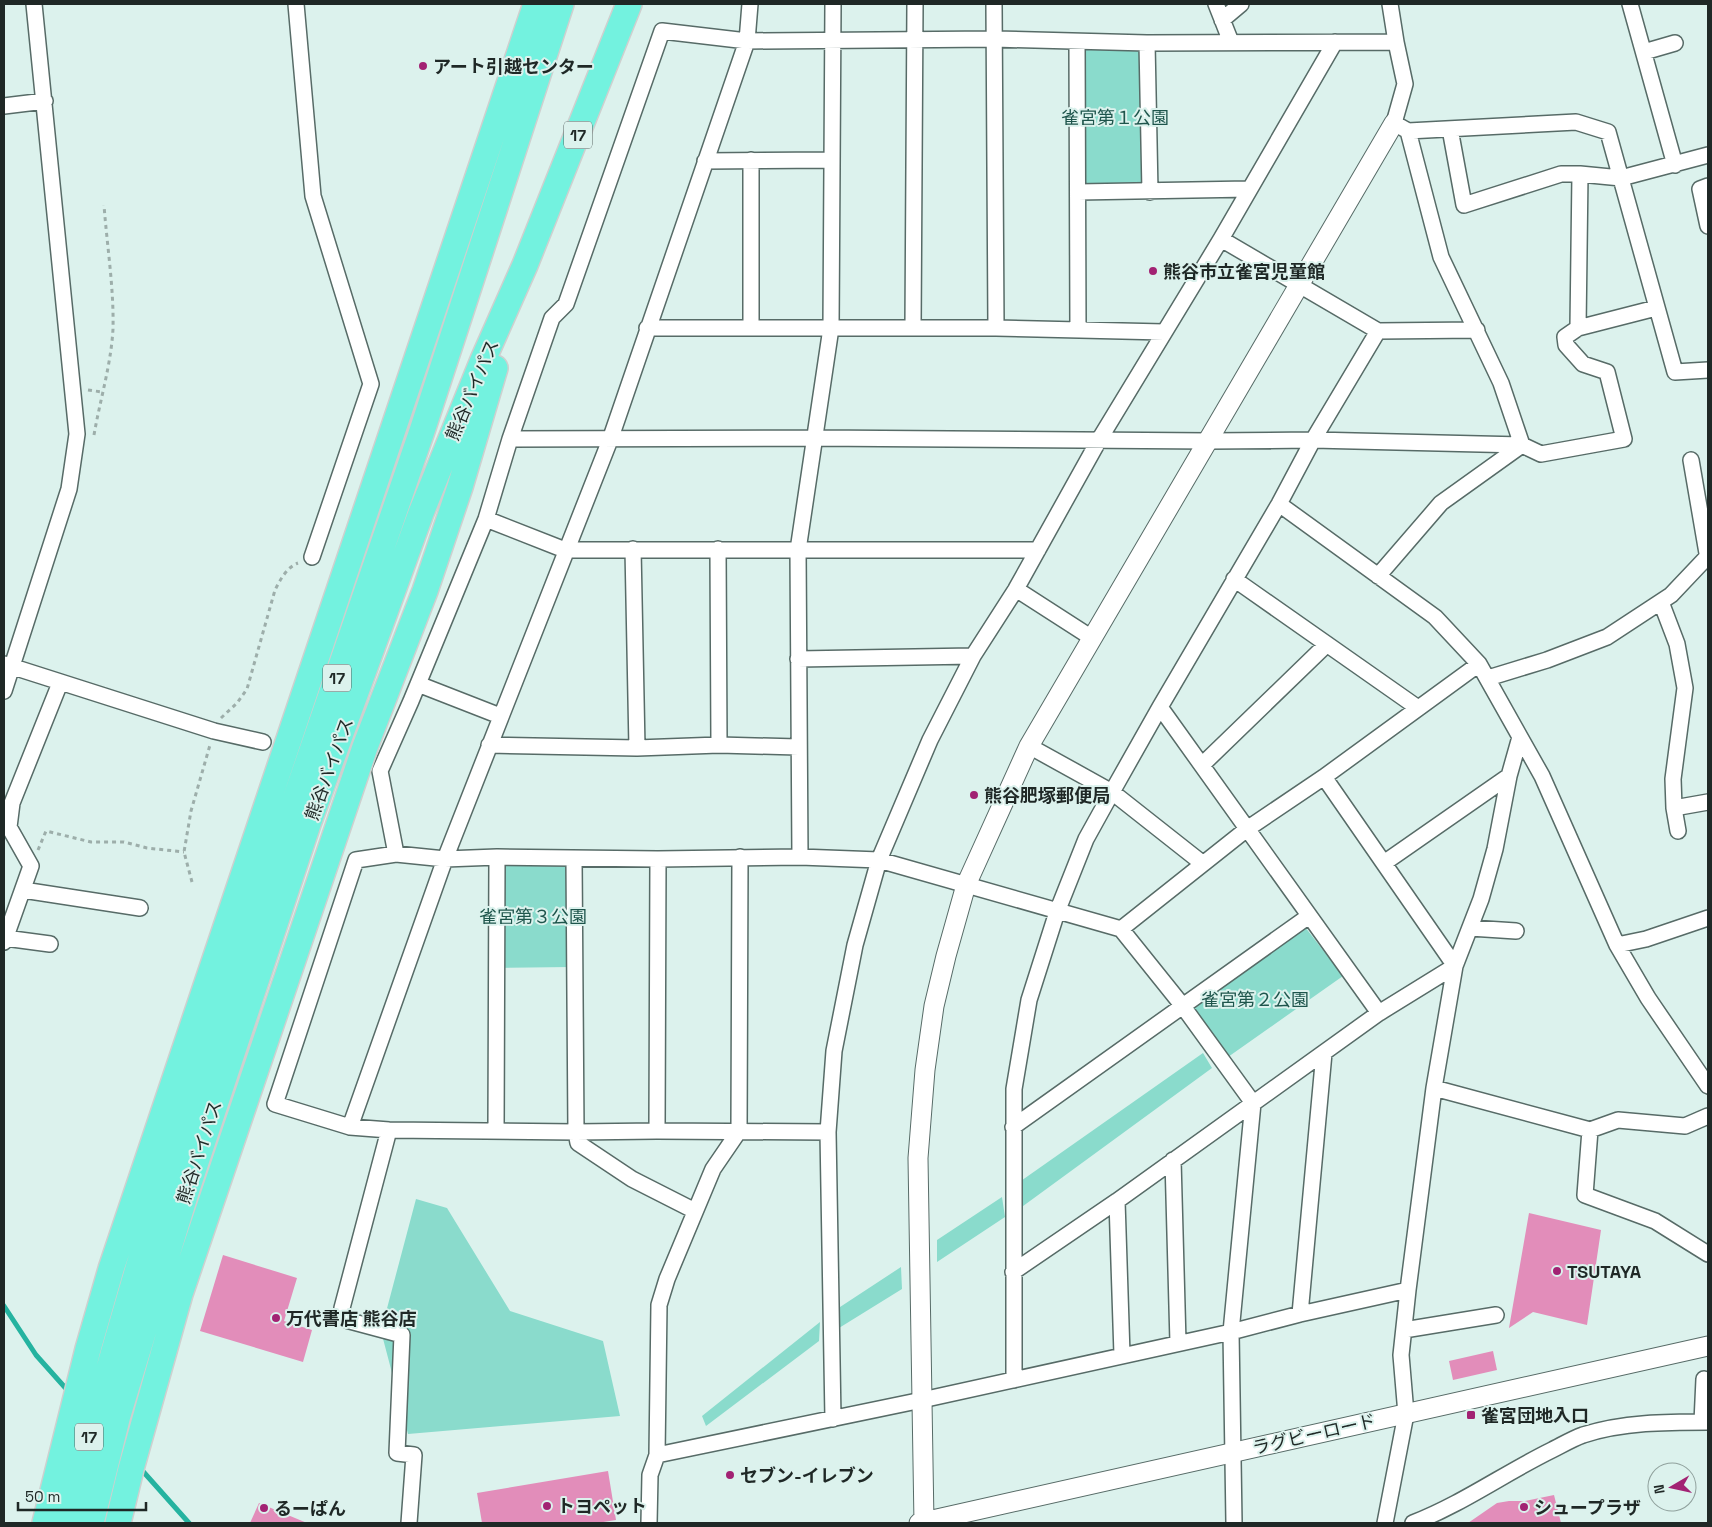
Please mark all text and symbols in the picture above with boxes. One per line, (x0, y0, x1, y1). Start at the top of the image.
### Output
place label: アート引越センター (433, 55, 594, 78)
marker: アート引越センター (417, 60, 429, 72)
park label: 雀宮第１公園 (1061, 106, 1169, 129)
road number: 17 (564, 122, 592, 148)
place label: 熊谷市立雀宮児童館 (1163, 260, 1325, 283)
marker: 熊谷市立雀宮児童館 (1147, 265, 1159, 277)
street label: 熊谷バイパス (440, 336, 504, 444)
road number: 17 (323, 664, 351, 691)
street label: 熊谷バイパス (300, 714, 358, 824)
place label: 熊谷肥塚郵便局 (984, 784, 1110, 807)
marker: 熊谷肥塚郵便局 (968, 789, 980, 801)
park label: 雀宮第３公園 (479, 905, 587, 928)
park label: 雀宮第２公園 (1201, 988, 1309, 1011)
street label: 熊谷バイパス (171, 1097, 227, 1207)
place label: TSUTAYA (1567, 1260, 1642, 1283)
marker: TSUTAYA (1551, 1265, 1563, 1277)
place label: 万代書店 熊谷店 (286, 1307, 417, 1330)
marker: 万代書店 熊谷店 (270, 1312, 282, 1324)
place label: 雀宮団地入口 (1481, 1404, 1589, 1427)
street label: ラグビーロード (1250, 1409, 1378, 1459)
marker: 雀宮団地入口 (1465, 1409, 1477, 1421)
road number: 17 (75, 1424, 103, 1450)
north arrow (1647, 1462, 1697, 1512)
place label: セブン-イレブン (740, 1464, 874, 1487)
marker: セブン-イレブン (724, 1469, 736, 1481)
scale bar (18, 1480, 145, 1512)
text: N (1650, 1483, 1669, 1495)
text: 50 m (25, 1487, 60, 1506)
place label: トヨペット (557, 1495, 647, 1518)
place label: シュープラザ (1534, 1496, 1641, 1519)
place label: るーぱん (274, 1497, 346, 1520)
marker: トヨペット (541, 1500, 553, 1512)
marker: シュープラザ (1518, 1501, 1530, 1513)
marker: るーぱん (258, 1502, 270, 1514)

